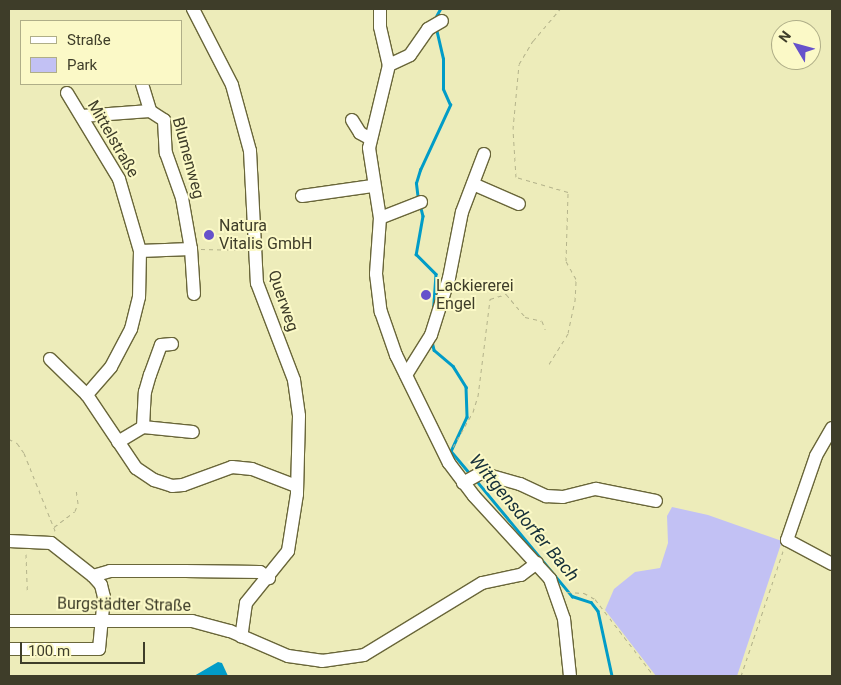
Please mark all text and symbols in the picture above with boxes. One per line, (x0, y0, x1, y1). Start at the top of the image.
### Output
legend (20, 20, 182, 85)
north arrow (771, 20, 821, 70)
text: N (775, 28, 794, 45)
text: Straße (67, 31, 111, 49)
text: Park (67, 56, 97, 74)
street label: Mittelstraße (83, 97, 143, 181)
street label: Blumenweg (168, 115, 208, 201)
place label: Natura Vitalis GmbH (219, 216, 312, 254)
marker: Natura Vitalis GmbH (203, 229, 215, 241)
street label: Querweg (264, 268, 302, 334)
place label: Lackiererei Engel (436, 276, 514, 314)
marker: Lackiererei Engel (420, 289, 432, 301)
water label: Wittgensdorfer Bach (465, 450, 583, 586)
street label: Burgstädter Straße (57, 594, 191, 616)
scale bar (22, 632, 148, 664)
text: 100 m (28, 642, 70, 660)

